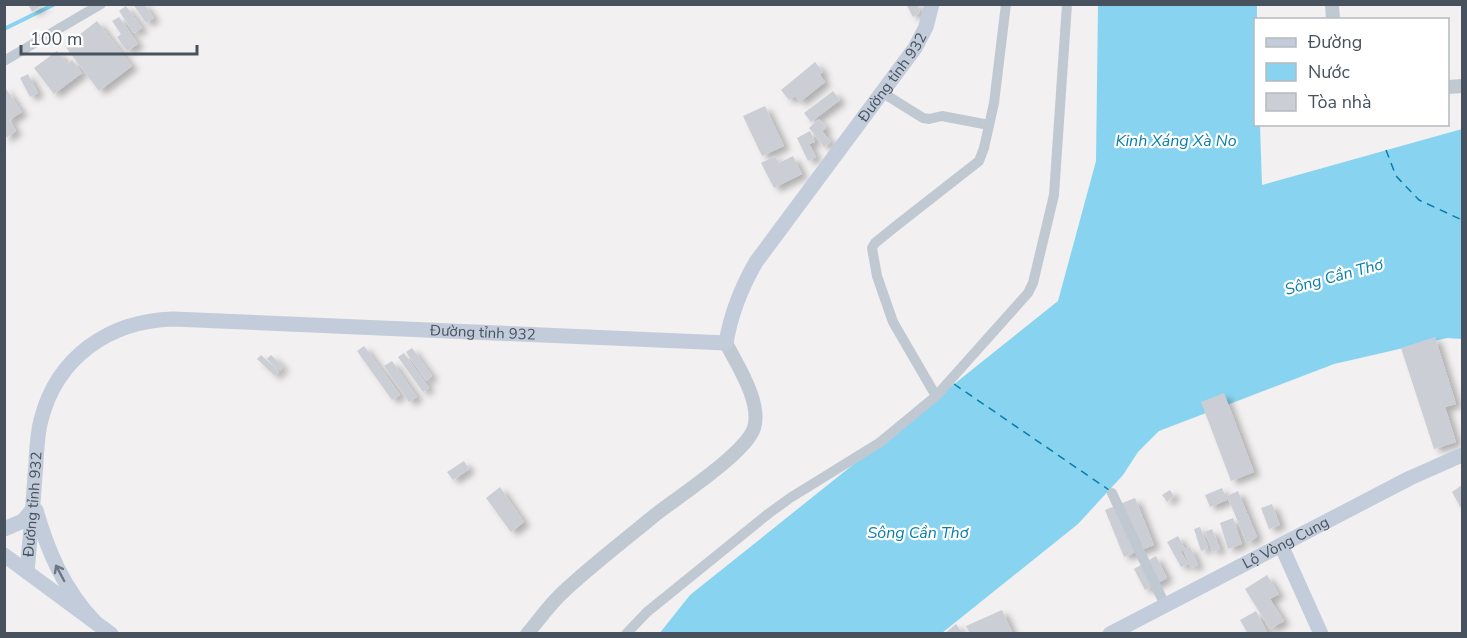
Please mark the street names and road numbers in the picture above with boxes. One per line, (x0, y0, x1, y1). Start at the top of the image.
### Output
street label: Đường tỉnh 932 (853, 29, 931, 127)
street label: Đường tỉnh 932 (429, 320, 536, 345)
street label: Đường tỉnh 932 (18, 451, 47, 559)
street label: Lộ Vòng Cung (1239, 512, 1332, 573)

